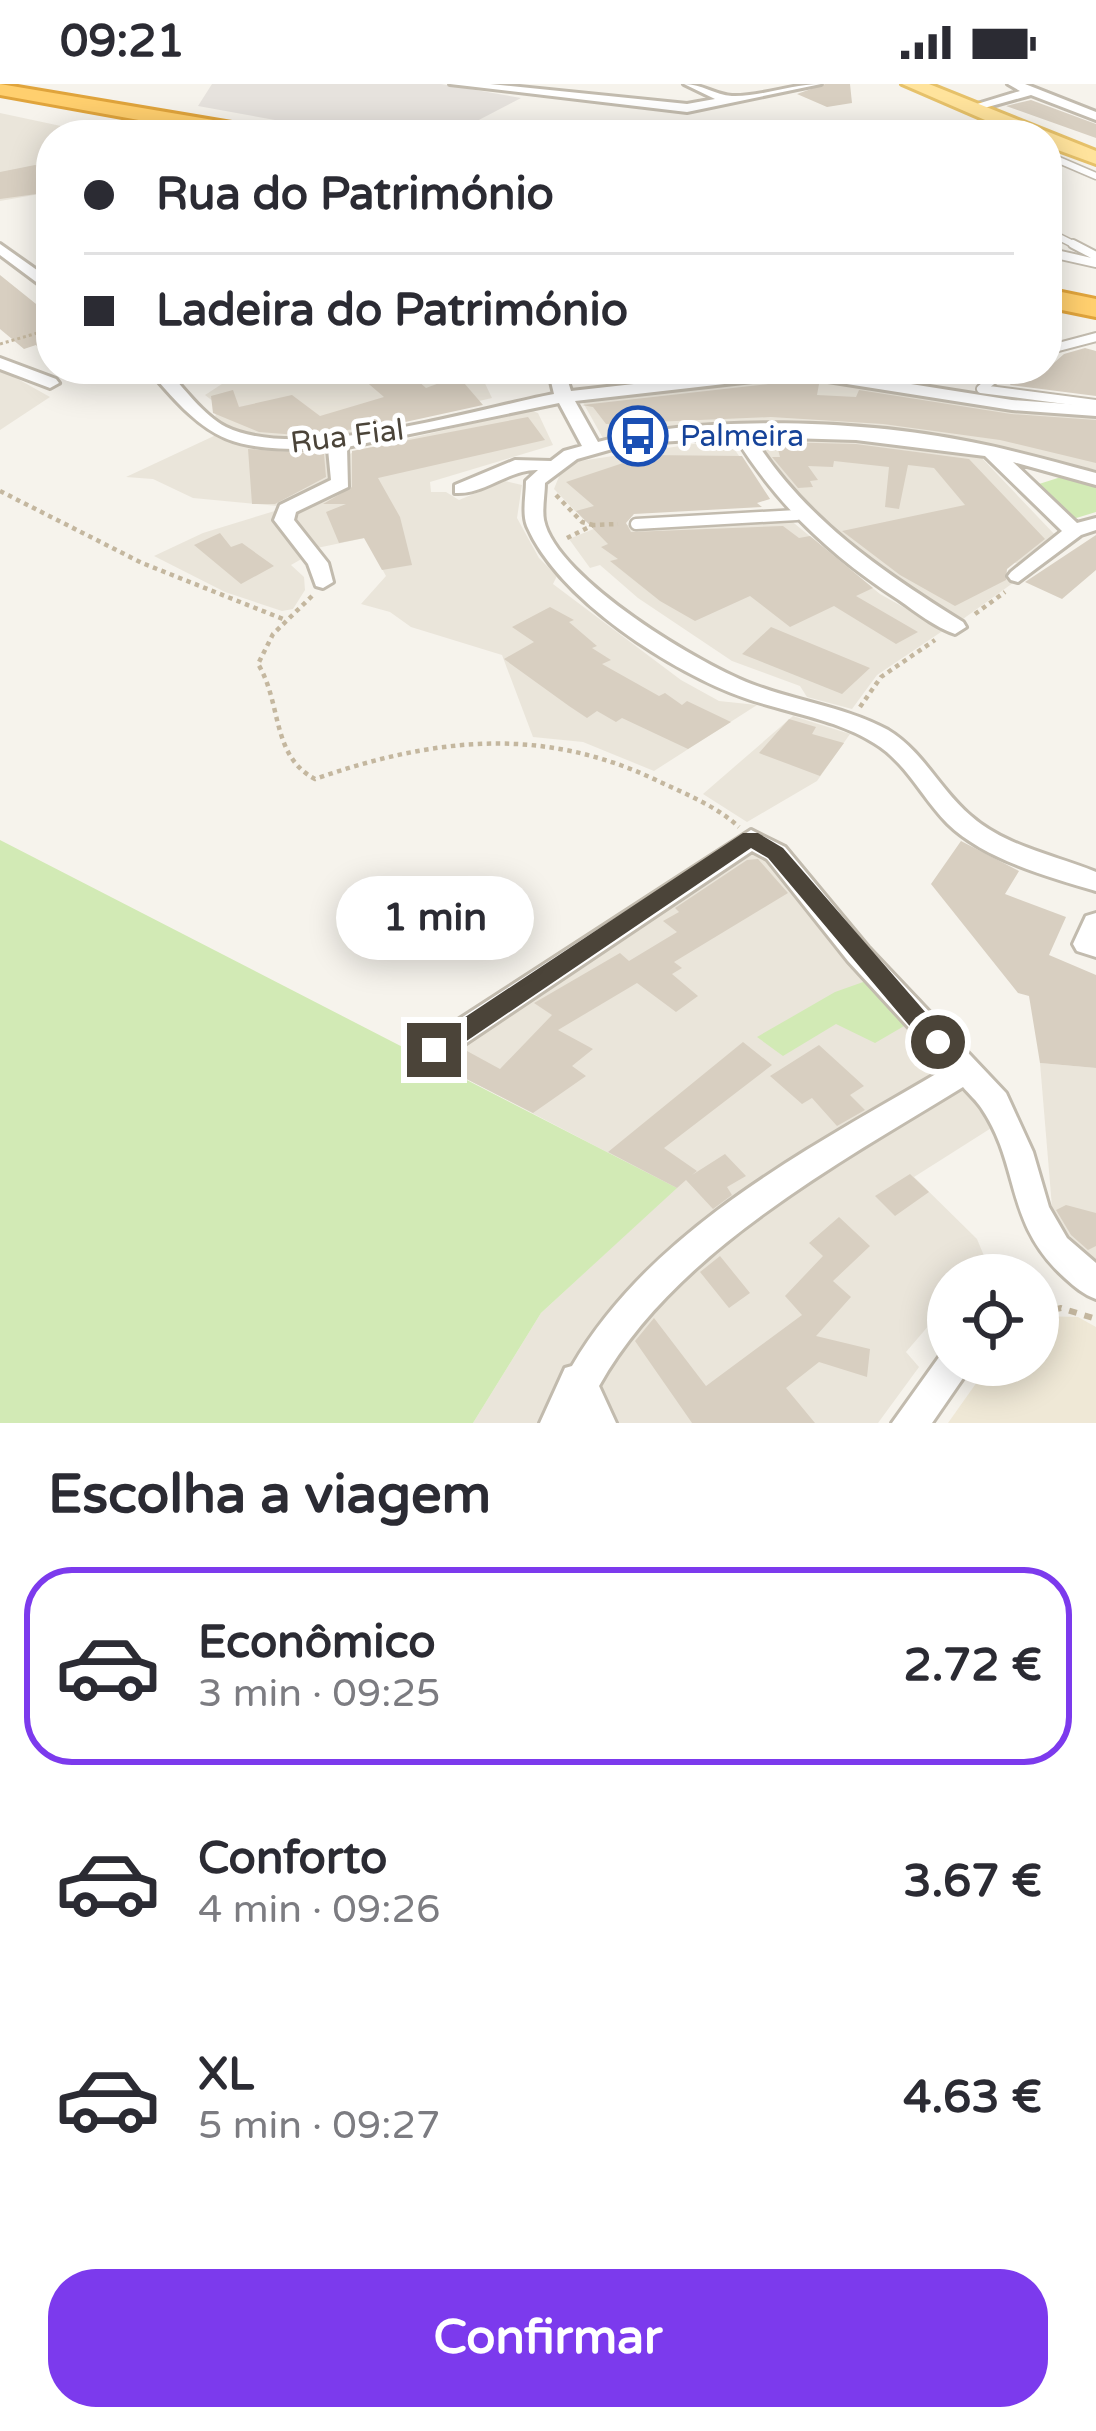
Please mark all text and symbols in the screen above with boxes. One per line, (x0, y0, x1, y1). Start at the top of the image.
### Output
text: 09:21 (60, 15, 185, 69)
text: Rua do Património (156, 168, 554, 222)
text: Ladeira do Património (156, 284, 628, 338)
bus stop icon: Palmeira (607, 405, 669, 467)
street label: Rua Fial (288, 411, 406, 462)
place label: Palmeira (680, 418, 804, 455)
callout: 1 min (335, 876, 533, 960)
text: 1 min (383, 894, 487, 941)
route start (911, 1015, 965, 1069)
route end (407, 1023, 461, 1077)
map controls (927, 1254, 1059, 1386)
button: locate (927, 1254, 1059, 1386)
text: Escolha a viagem (48, 1462, 491, 1527)
icon: car (54, 1612, 162, 1720)
text: Econômico (198, 1616, 436, 1670)
text: 2.72 € (904, 1639, 1042, 1693)
text: 3 min · 09:25 (198, 1670, 440, 1717)
icon: car (54, 1828, 162, 1936)
text: Conforto (198, 1832, 387, 1886)
text: 3.67 € (903, 1855, 1042, 1909)
text: 4 min · 09:26 (198, 1886, 440, 1933)
icon: car (54, 2044, 162, 2152)
text: XL (198, 2048, 254, 2102)
text: 4.63 € (903, 2071, 1042, 2125)
text: 5 min · 09:27 (198, 2102, 440, 2149)
button: Confirmar (48, 2269, 1048, 2407)

